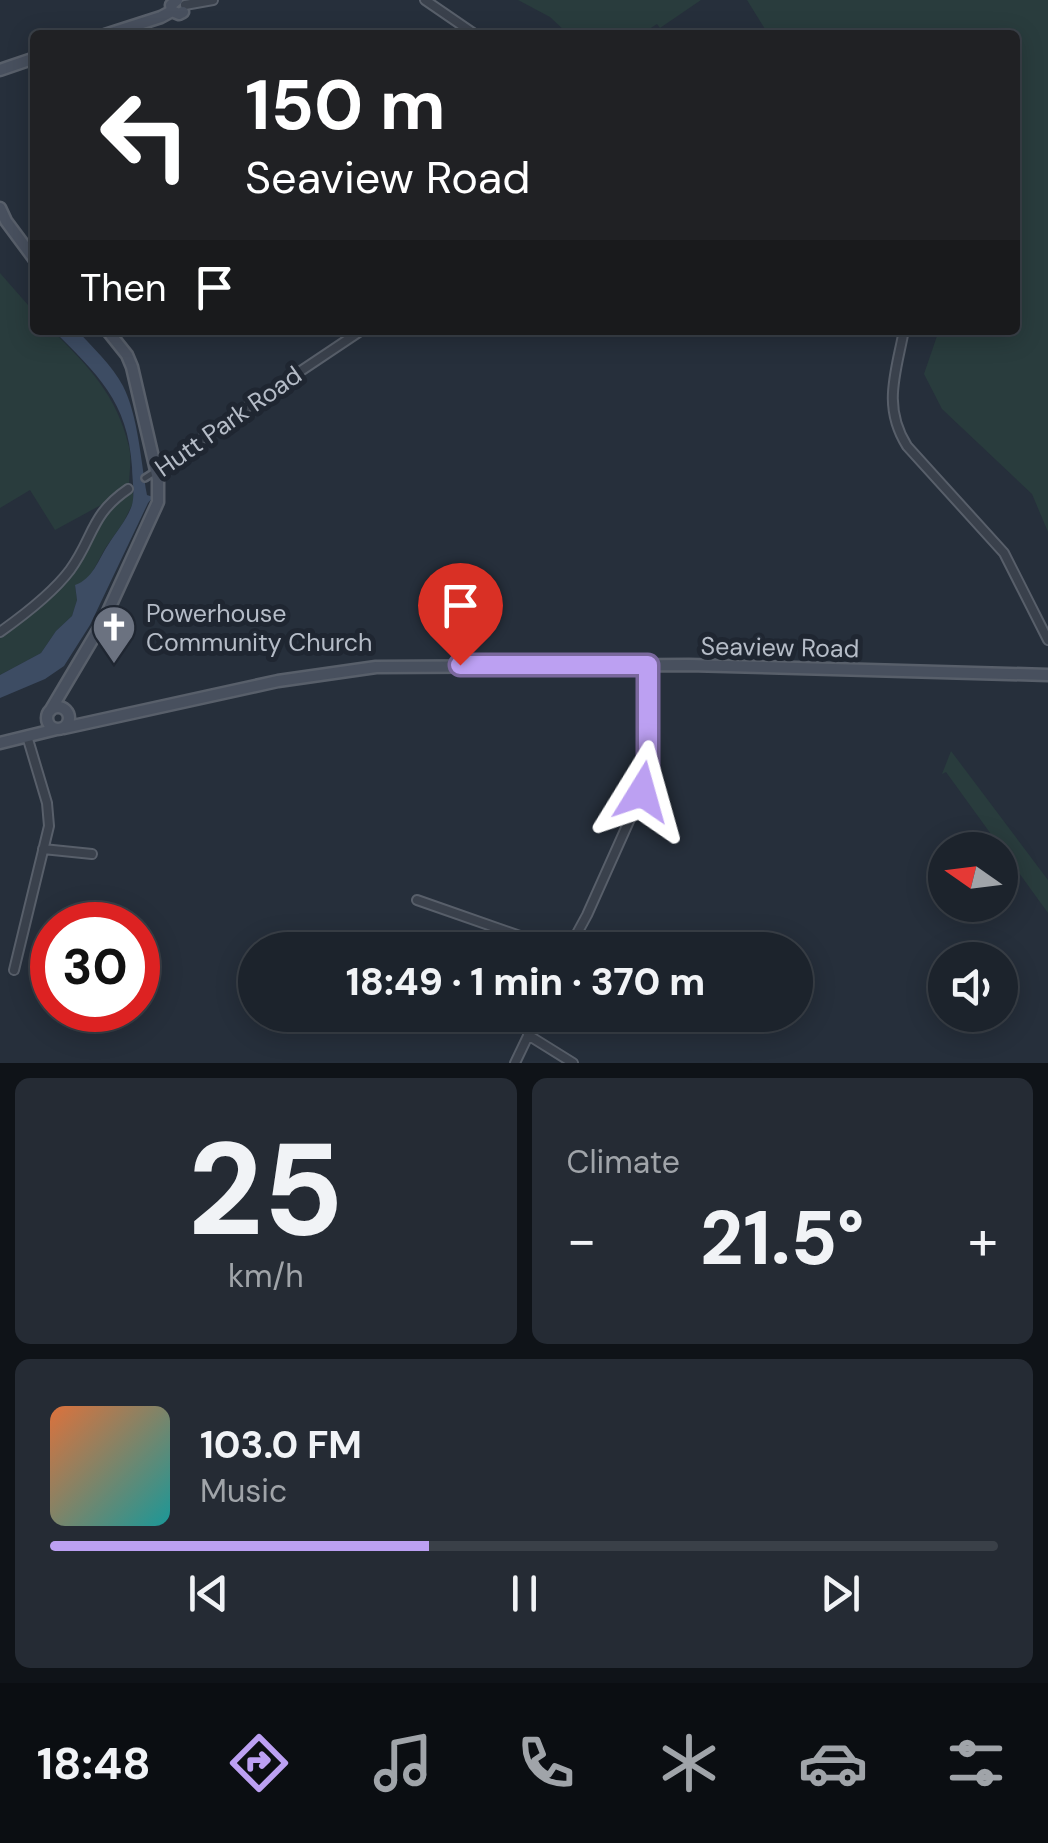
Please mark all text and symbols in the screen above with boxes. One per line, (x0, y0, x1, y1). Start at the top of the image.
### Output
text: 150 m (245, 60, 446, 151)
icon: left (80, 70, 210, 200)
text: Seaview Road (245, 148, 531, 207)
icon: arrive (187, 260, 242, 315)
text: Then (80, 263, 167, 313)
street label: Hutt Park Road (148, 359, 308, 484)
pin (418, 563, 503, 666)
icon: arrive (433, 578, 488, 633)
place label: Powerhouse Community Church (146, 597, 372, 659)
church icon: Powerhouse Community Church (91, 604, 137, 665)
street label: Seaview Road (700, 630, 860, 665)
position arrow (590, 740, 694, 844)
north arrow (928, 832, 1018, 922)
map controls (928, 832, 1018, 1032)
speed limit sign: 30 (30, 902, 160, 1032)
button: sound (928, 942, 1018, 1032)
text: 18:49 · 1 min · 370 m (346, 957, 705, 1007)
text: 25 (188, 1105, 344, 1274)
text: Climate (567, 1141, 680, 1183)
text: 21.5° (700, 1190, 864, 1287)
text: − (567, 1204, 597, 1276)
text: + (968, 1204, 998, 1276)
text: km/h (228, 1255, 304, 1297)
text: 103.0 FM (200, 1420, 362, 1470)
text: Music (200, 1470, 287, 1512)
icon: previous (181, 1566, 236, 1621)
icon: pause (497, 1566, 552, 1621)
icon: next (813, 1566, 868, 1621)
icon: directions (224, 1728, 294, 1798)
icon: music (368, 1728, 438, 1798)
icon: phone (511, 1728, 581, 1798)
icon: climate (654, 1728, 724, 1798)
icon: car (798, 1728, 868, 1798)
icon: filters (941, 1728, 1011, 1798)
text: 18:48 (37, 1734, 151, 1793)

